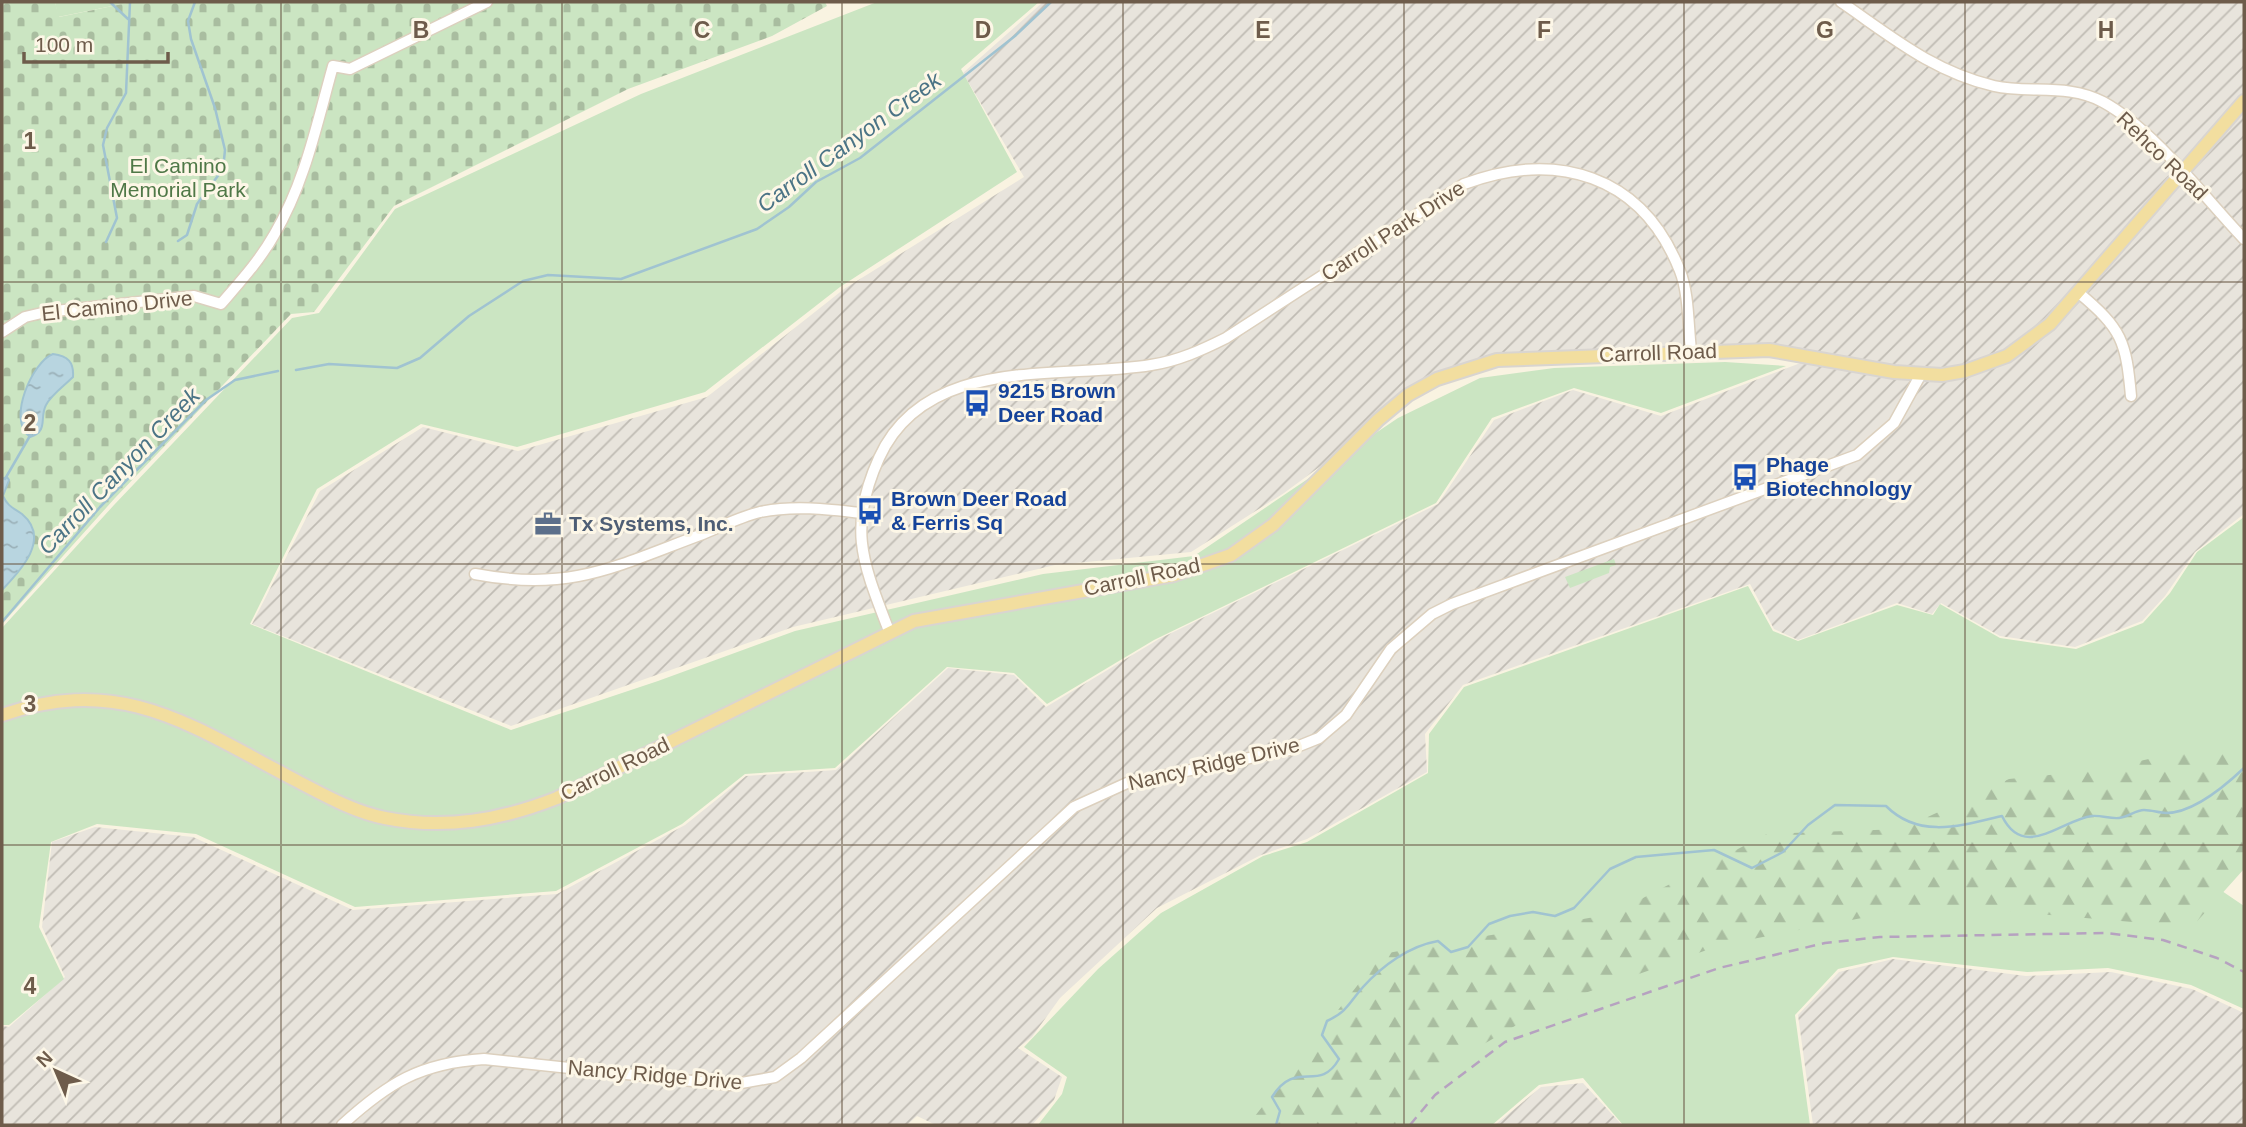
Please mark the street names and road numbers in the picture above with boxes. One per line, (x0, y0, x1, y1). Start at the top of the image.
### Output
street label: Rehco Road (2112, 107, 2212, 204)
street label: Carroll Park Drive (1317, 176, 1468, 285)
street label: El Camino Drive (40, 286, 194, 325)
street label: Carroll Road (1599, 339, 1717, 366)
street label: Carroll Road (1082, 553, 1202, 600)
street label: Carroll Road (557, 732, 673, 805)
street label: Nancy Ridge Drive (1126, 733, 1302, 794)
street label: Nancy Ridge Drive (567, 1055, 743, 1094)

